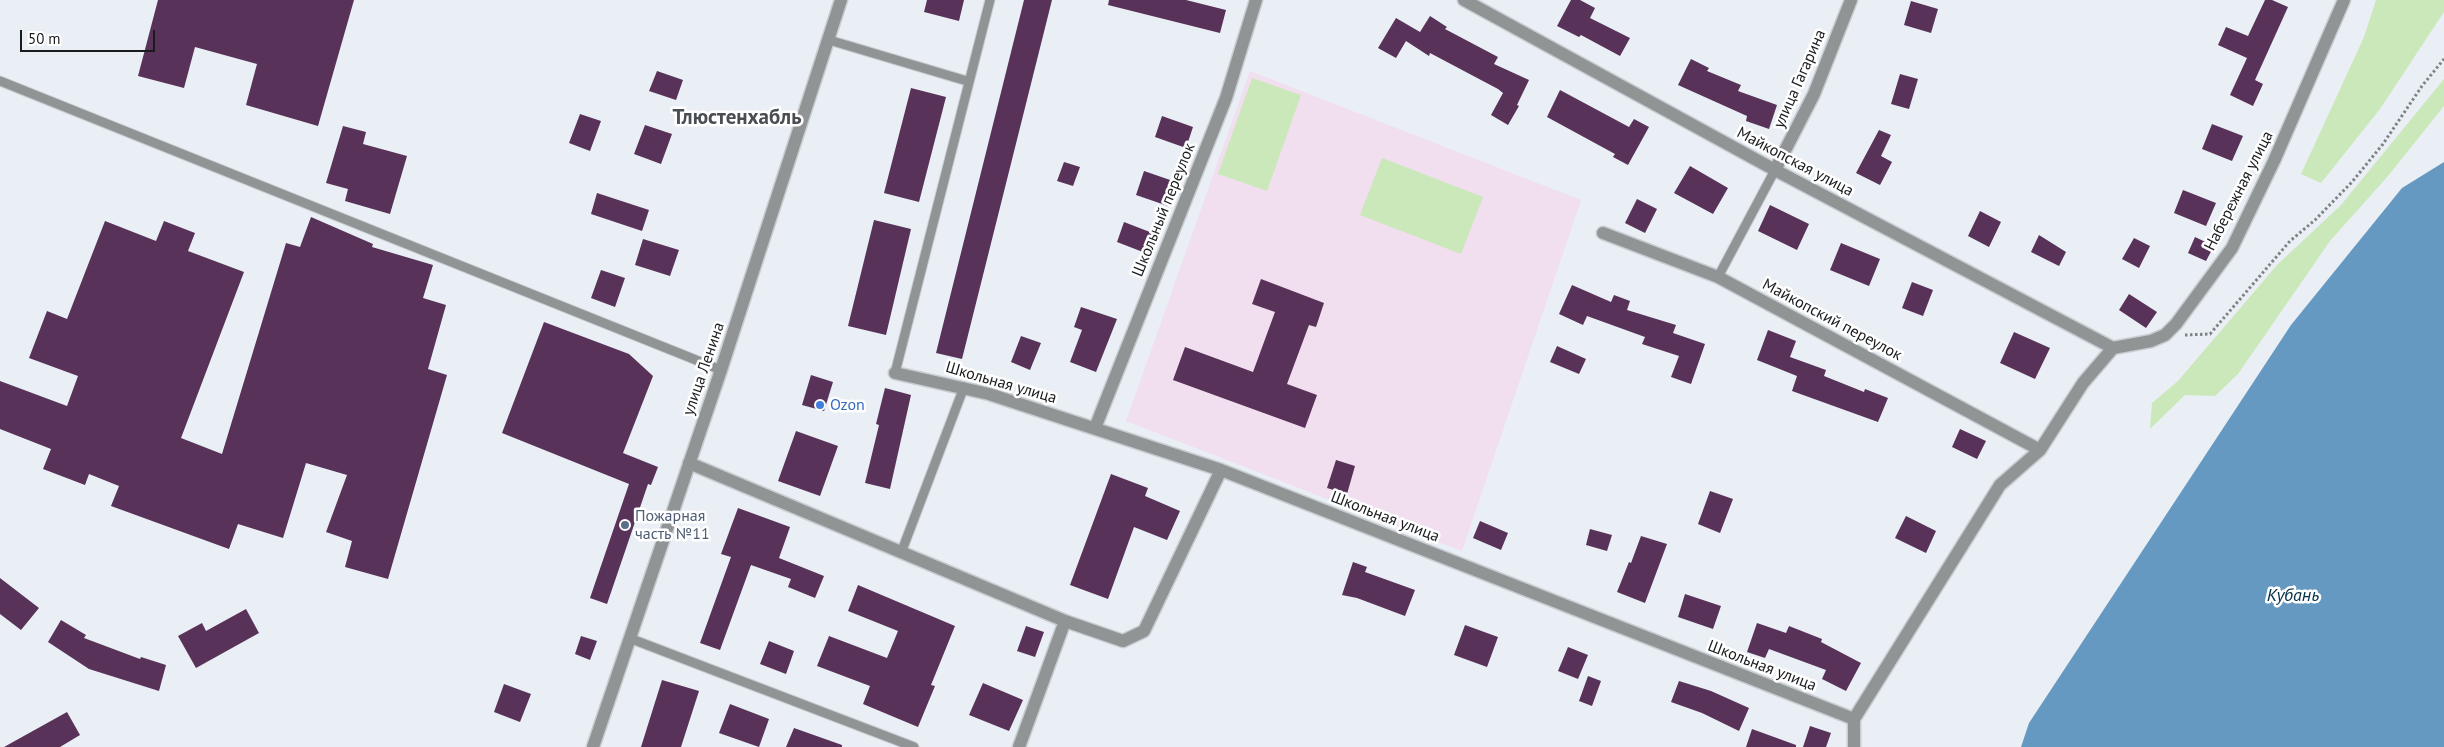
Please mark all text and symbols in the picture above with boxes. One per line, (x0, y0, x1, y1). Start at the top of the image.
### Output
scale bar (22, 20, 158, 52)
street label: улица Гагарина (1770, 27, 1830, 131)
text: 50 m (28, 29, 61, 48)
district label: Тлюстенхабль (673, 105, 801, 131)
street label: Майкопская улица (1733, 123, 1857, 201)
street label: Набережная улица (2201, 128, 2277, 254)
street label: Школьный переулок (1128, 140, 1200, 280)
street label: Майкопский переулок (1759, 275, 1905, 365)
street label: улица Ленина (679, 320, 729, 418)
street label: Школьная улица (943, 358, 1059, 408)
place label: Ozon (830, 395, 865, 415)
marker: Ozon (814, 399, 826, 411)
street label: Школьная улица (1328, 487, 1442, 547)
place label: Пожарная часть №11 (635, 506, 710, 544)
marker: Пожарная часть №11 (619, 519, 631, 531)
water label: Кубань (2267, 585, 2319, 607)
street label: Школьная улица (1705, 636, 1819, 696)

